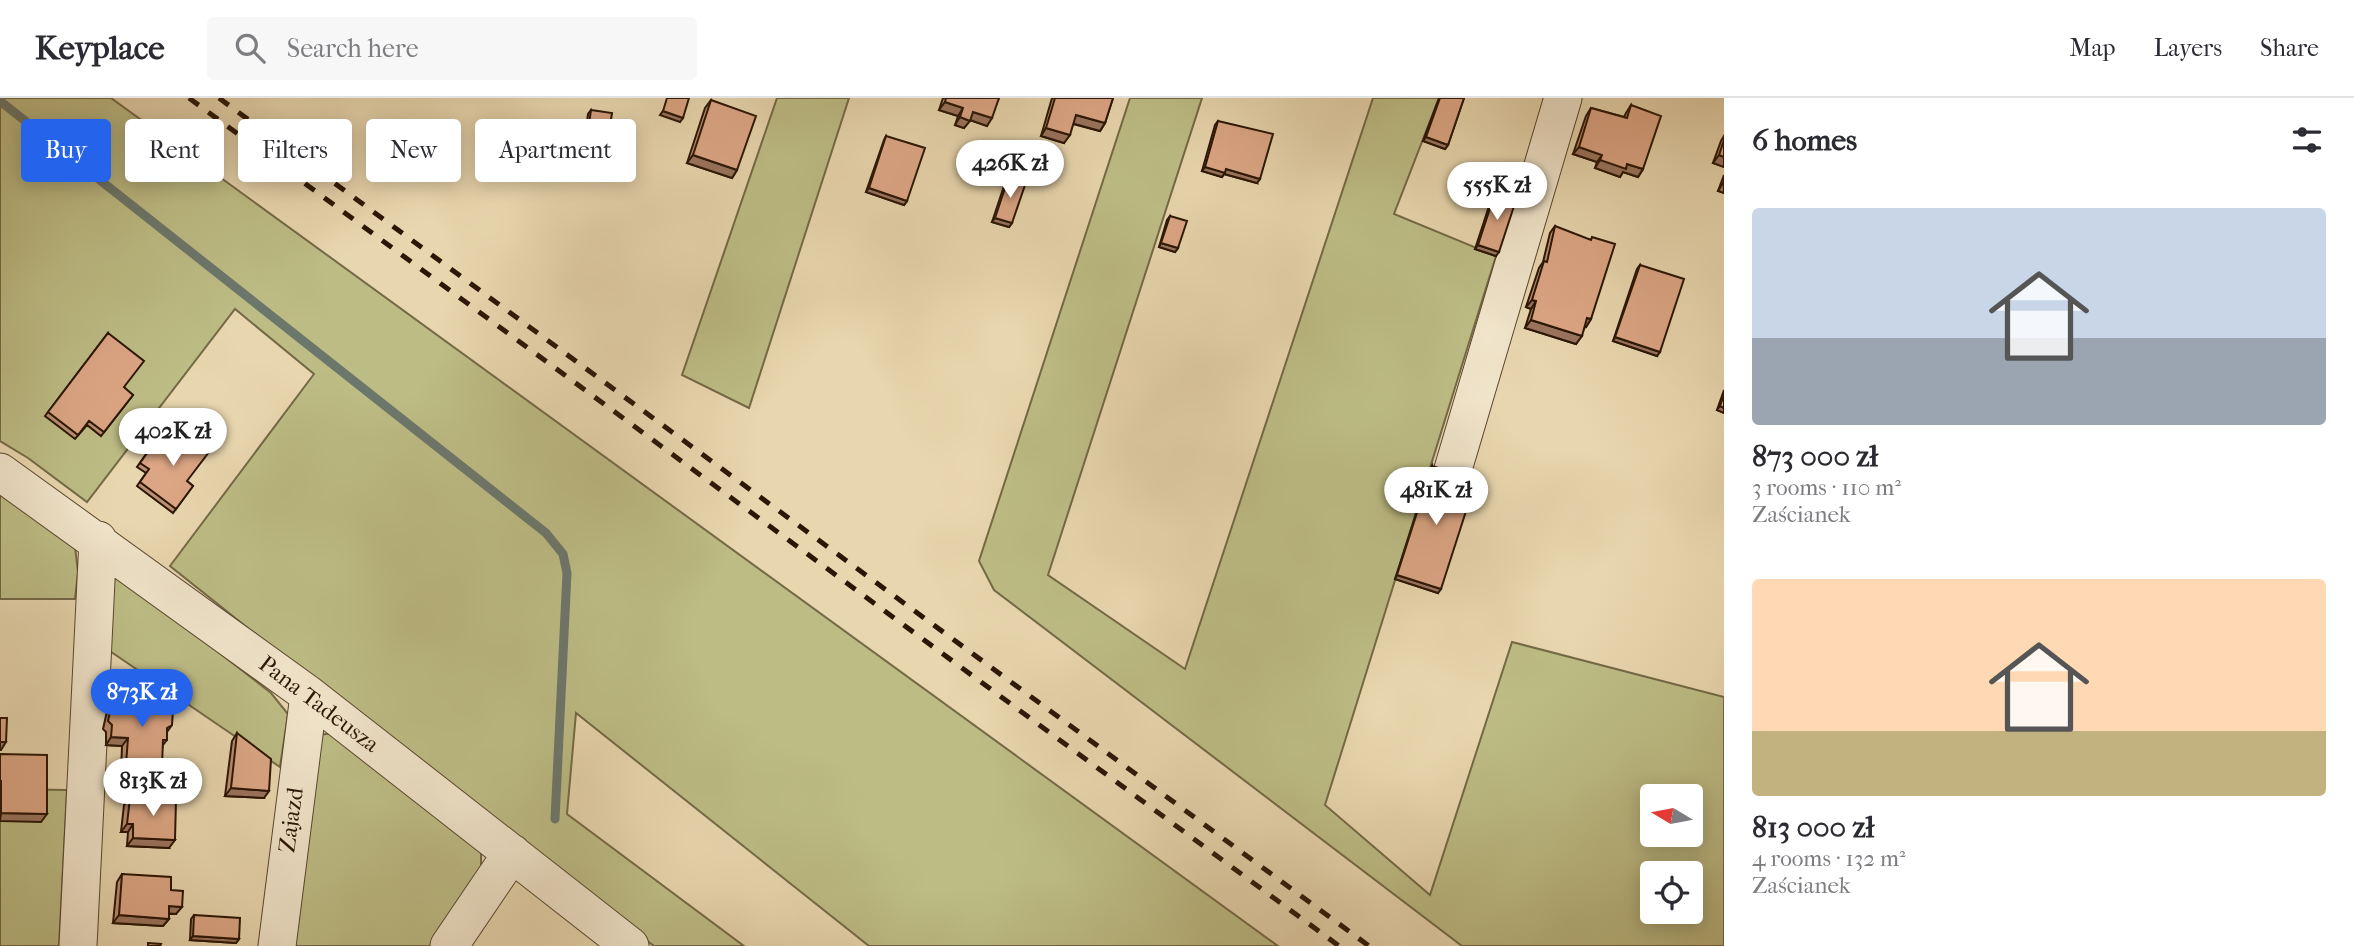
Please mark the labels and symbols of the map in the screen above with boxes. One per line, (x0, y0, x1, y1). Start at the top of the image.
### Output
pin: 426K zł (945, 140, 1075, 200)
pin: 555K zł (1432, 162, 1562, 222)
pin: 402K zł (108, 408, 238, 468)
pin: 481K zł (1371, 468, 1501, 527)
street label: Pana Tadeusza (254, 650, 385, 758)
pin: 873K zł (77, 670, 207, 729)
pin: 813K zł (88, 758, 218, 818)
north arrow (1640, 784, 1703, 847)
street label: Zajazd (273, 785, 309, 854)

